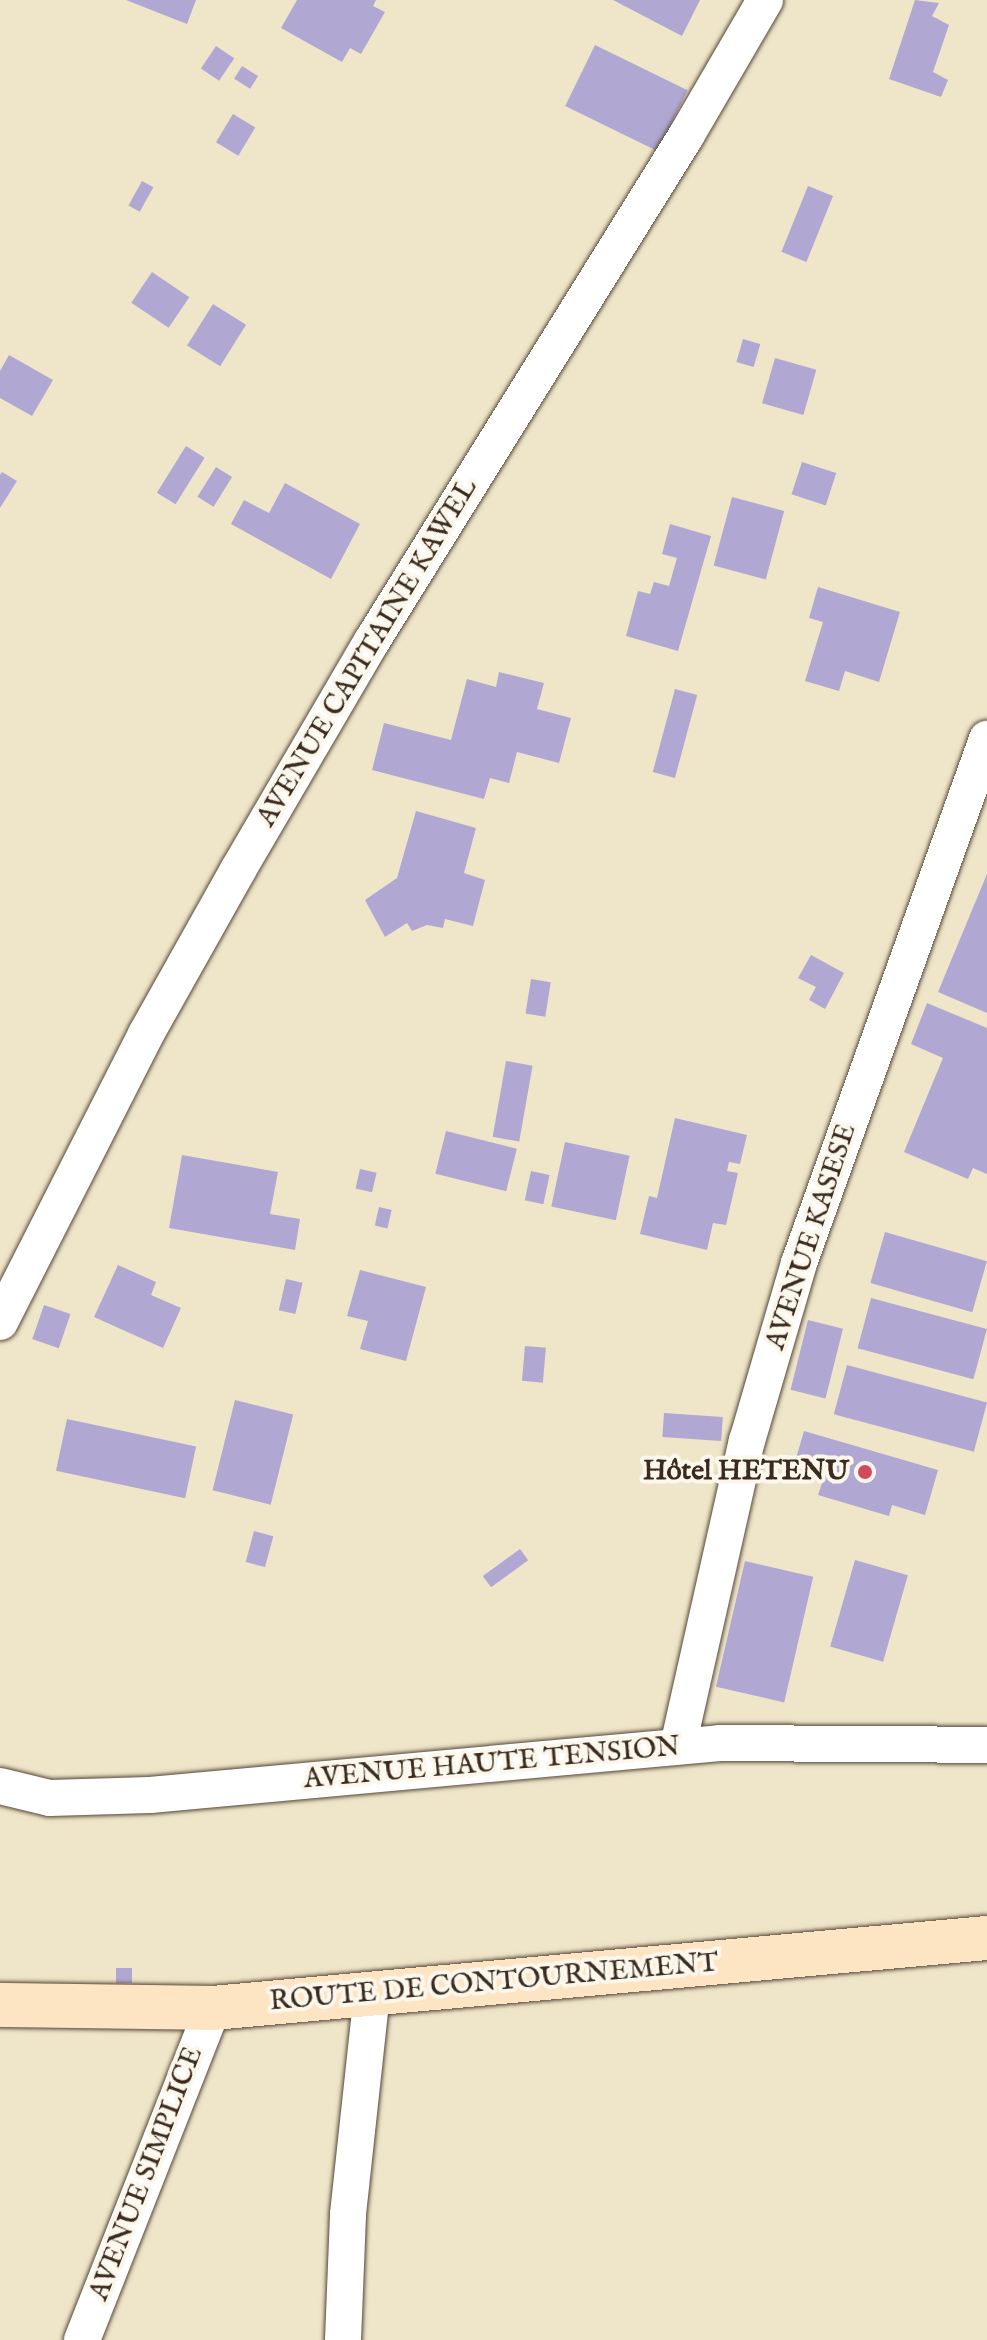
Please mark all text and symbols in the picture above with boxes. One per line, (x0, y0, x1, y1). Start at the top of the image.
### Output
street label: AVENUE CAPITAINE KAWEL (251, 473, 485, 833)
street label: AVENUE KASESE (760, 1120, 864, 1354)
place label: Hôtel HETENU (643, 1455, 849, 1489)
marker: Hôtel HETENU (856, 1463, 874, 1481)
street label: AVENUE HAUTE TENSION (303, 1731, 681, 1797)
street label: ROUTE DE CONTOURNEMENT (268, 1947, 720, 2019)
street label: AVENUE SIMPLICE (83, 2042, 211, 2306)

